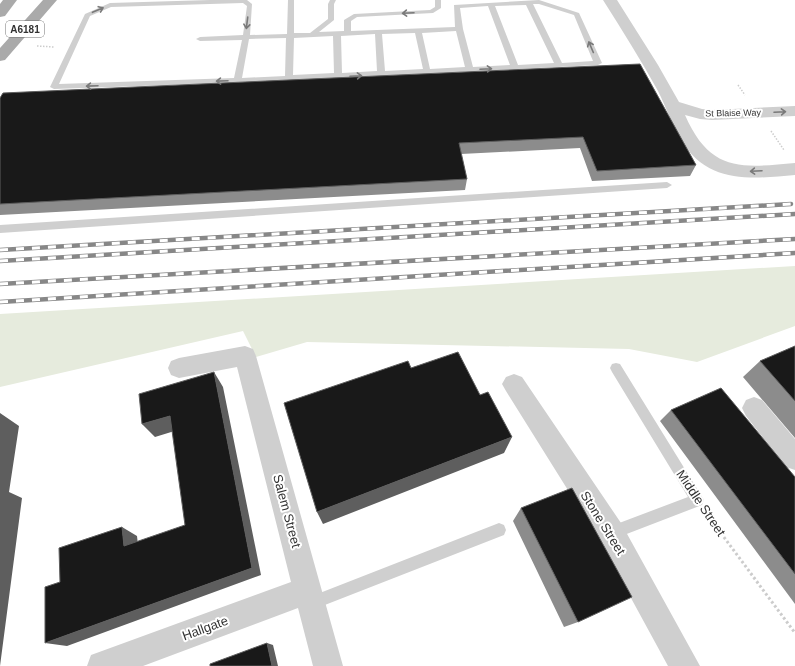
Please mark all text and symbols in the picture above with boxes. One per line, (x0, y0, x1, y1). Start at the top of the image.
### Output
one-way arrow (92, 6, 104, 13)
one-way arrow (402, 9, 415, 17)
one-way arrow (244, 16, 251, 29)
road number: A6181 (6, 21, 44, 37)
one-way arrow (587, 42, 595, 54)
one-way arrow (479, 65, 492, 73)
one-way arrow (349, 72, 362, 79)
one-way arrow (216, 78, 229, 85)
one-way arrow (86, 82, 99, 90)
street label: St Blaise Way (705, 108, 761, 118)
one-way arrow (773, 108, 786, 115)
one-way arrow (750, 168, 763, 175)
street label: Middle Street (673, 467, 729, 539)
street label: Salem Street (270, 473, 304, 550)
street label: Stone Street (577, 488, 629, 558)
street label: Hallgate (180, 613, 230, 643)

